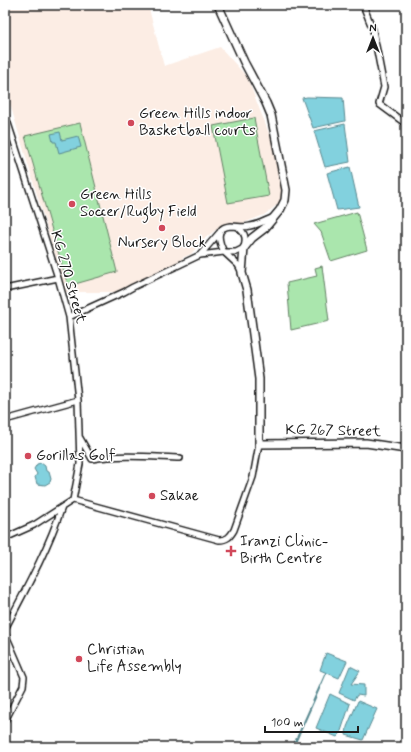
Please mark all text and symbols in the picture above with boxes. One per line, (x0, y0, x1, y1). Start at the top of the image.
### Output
north arrow (353, 18, 393, 58)
text: N (369, 22, 377, 36)
place label: Green Hills indoor Basketball courts (139, 104, 256, 141)
marker: Green Hills indoor Basketball courts (126, 118, 136, 128)
place label: Green Hills Soccer/Rugby Field (80, 185, 197, 223)
marker: Green Hills Soccer/Rugby Field (67, 199, 77, 209)
marker: Nursery Block (157, 223, 167, 233)
street label: KG 270 Street (45, 228, 91, 326)
place label: Nursery Block (118, 233, 206, 253)
street label: KG 267 Street (285, 420, 381, 442)
place label: Gorillas Golf (36, 446, 116, 466)
marker: Gorillas Golf (23, 451, 33, 461)
place label: Sakae (160, 486, 199, 506)
marker: Sakae (147, 491, 157, 501)
place label: Iranzi Clinic- Birth Centre (240, 532, 329, 569)
marker: Iranzi Clinic- Birth Centre (225, 545, 237, 557)
place label: Christian Life Assembly (87, 640, 182, 677)
marker: Christian Life Assembly (74, 654, 84, 664)
scale bar (265, 708, 358, 734)
text: 100 m (271, 715, 303, 731)

